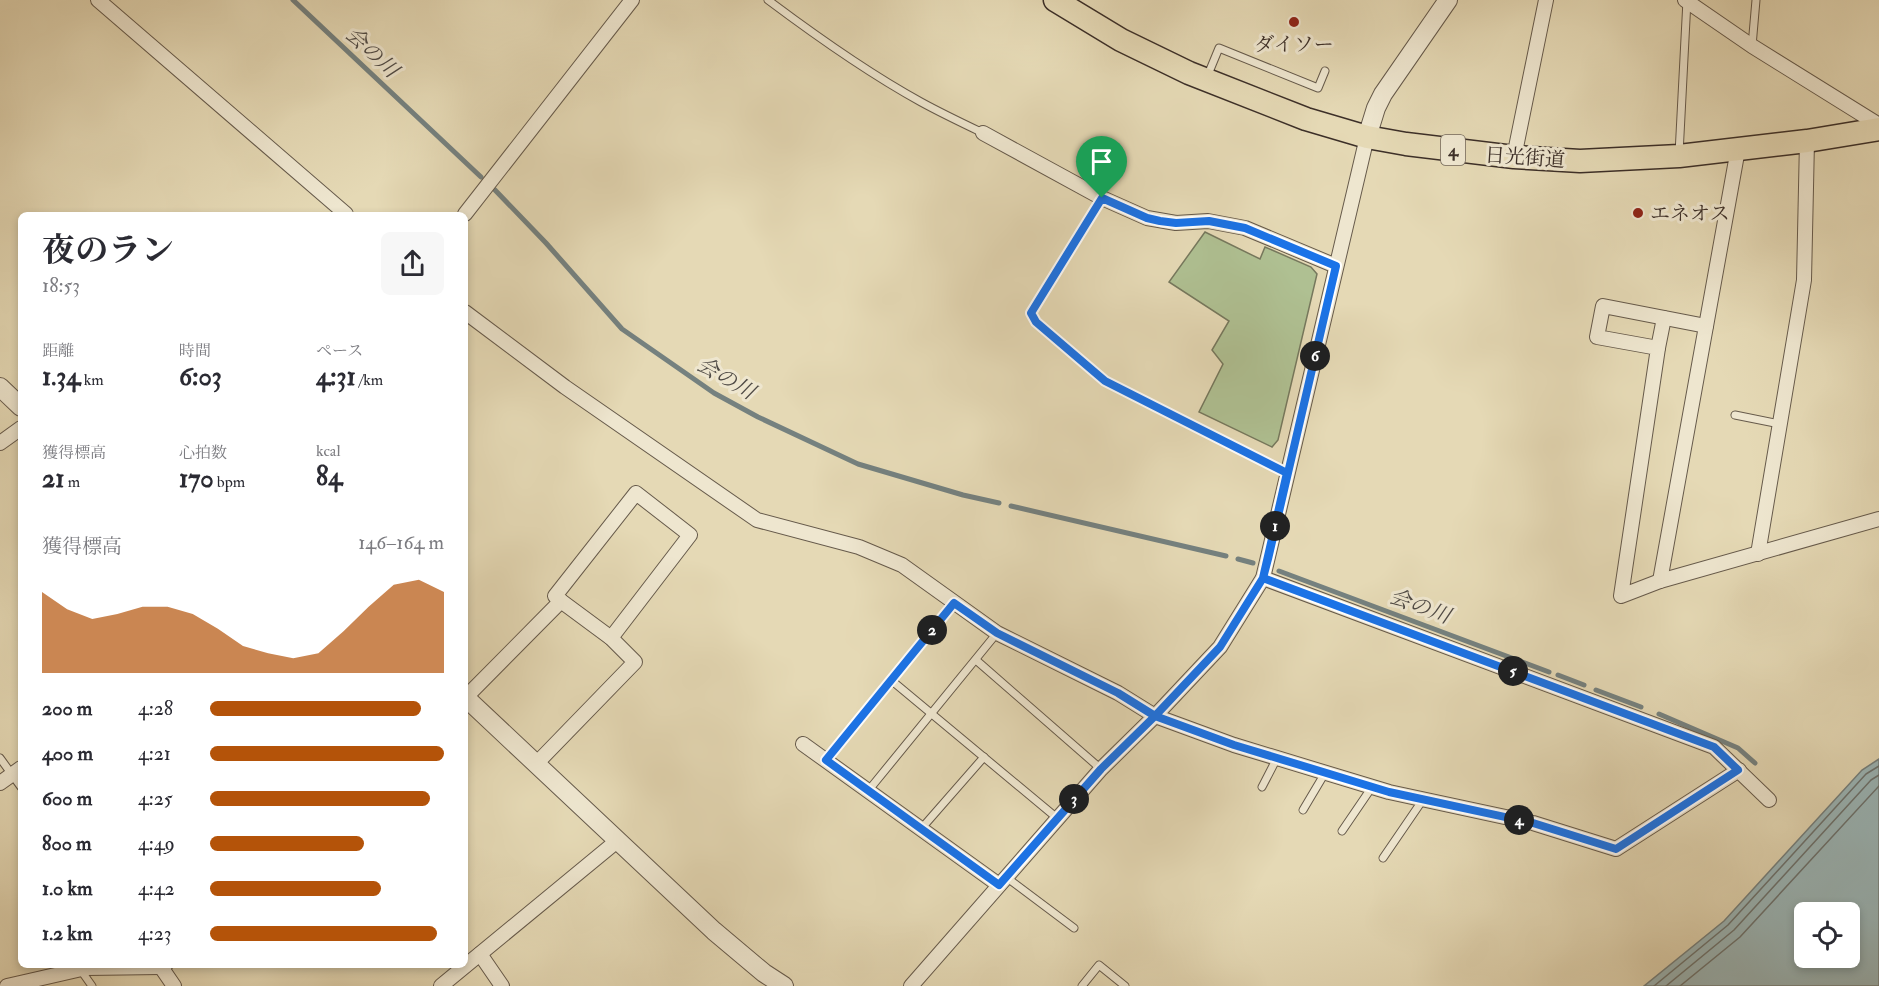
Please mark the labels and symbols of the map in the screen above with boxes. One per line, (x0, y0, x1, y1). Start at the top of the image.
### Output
marker: ダイソー (1287, 15, 1301, 29)
water label: 会の川 (339, 21, 405, 85)
place label: ダイソー (1254, 32, 1334, 57)
road number: 4 (1441, 135, 1465, 165)
pin (1076, 136, 1127, 198)
street label: 日光街道 (1484, 142, 1566, 173)
place label: エネオス (1650, 201, 1730, 226)
marker: エネオス (1631, 206, 1645, 220)
pin: 6 (1300, 341, 1330, 371)
water label: 会の川 (692, 351, 762, 407)
pin: 1 (1260, 511, 1290, 541)
water label: 会の川 (1386, 583, 1456, 631)
pin: 2 (917, 615, 947, 645)
pin: 5 (1498, 656, 1528, 686)
pin: 3 (1059, 784, 1089, 814)
pin: 4 (1504, 805, 1534, 835)

